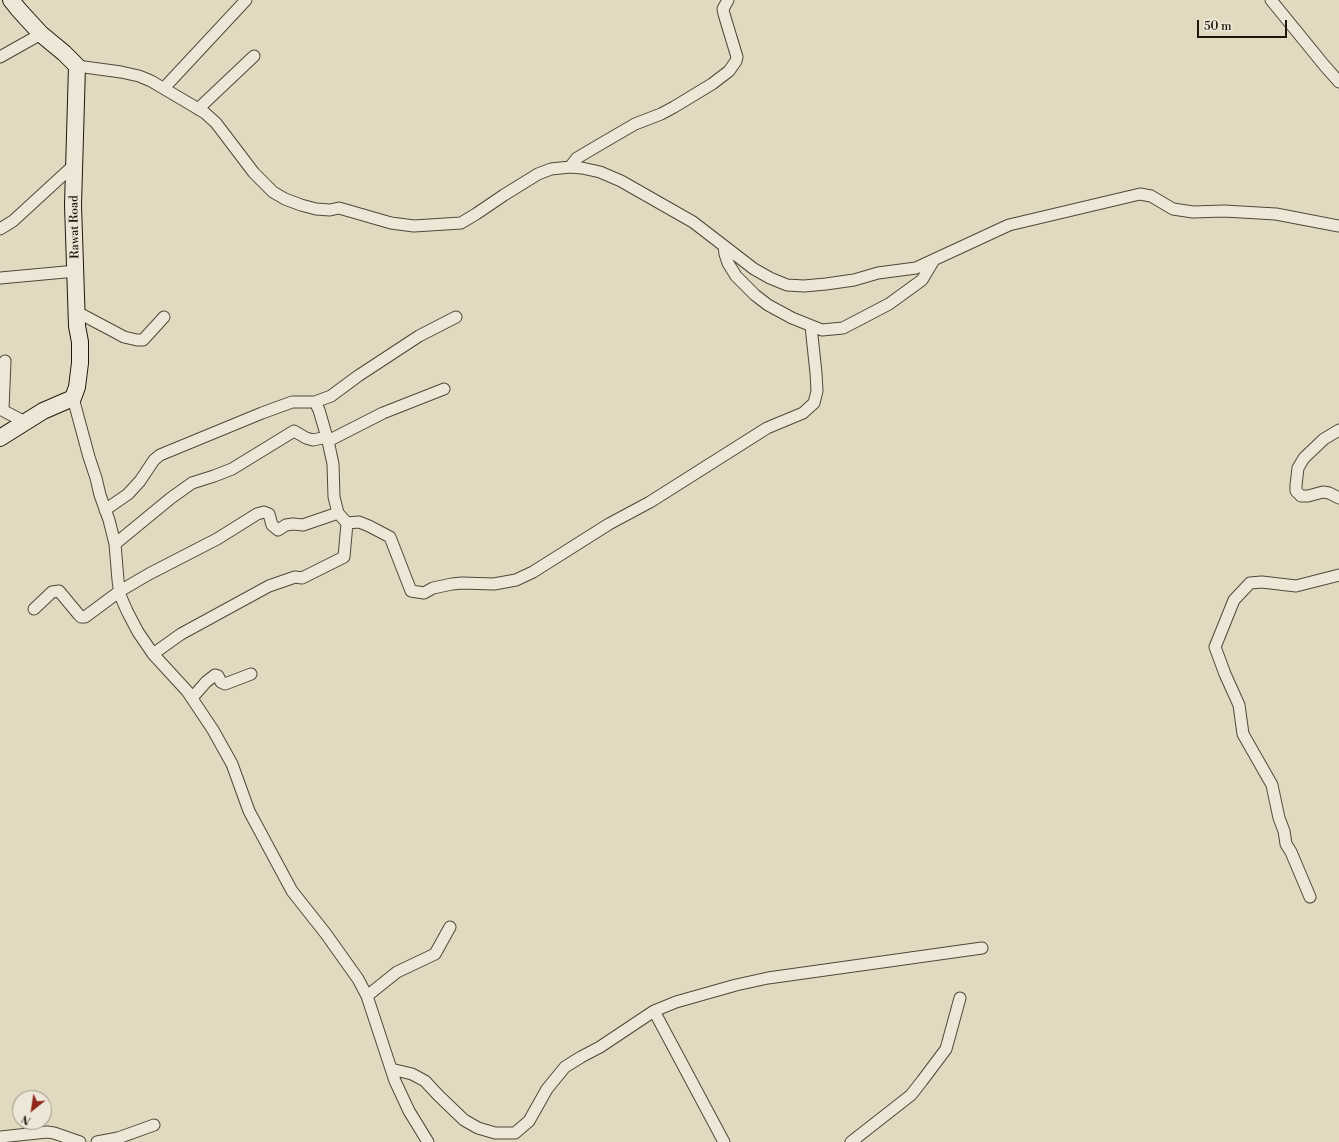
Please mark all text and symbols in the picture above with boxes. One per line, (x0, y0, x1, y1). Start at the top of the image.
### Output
scale bar (1199, 12, 1289, 38)
text: 50 m (1204, 19, 1232, 34)
street label: Rawat Road (67, 195, 83, 259)
north arrow (12, 1090, 52, 1130)
text: N (19, 1111, 34, 1128)

